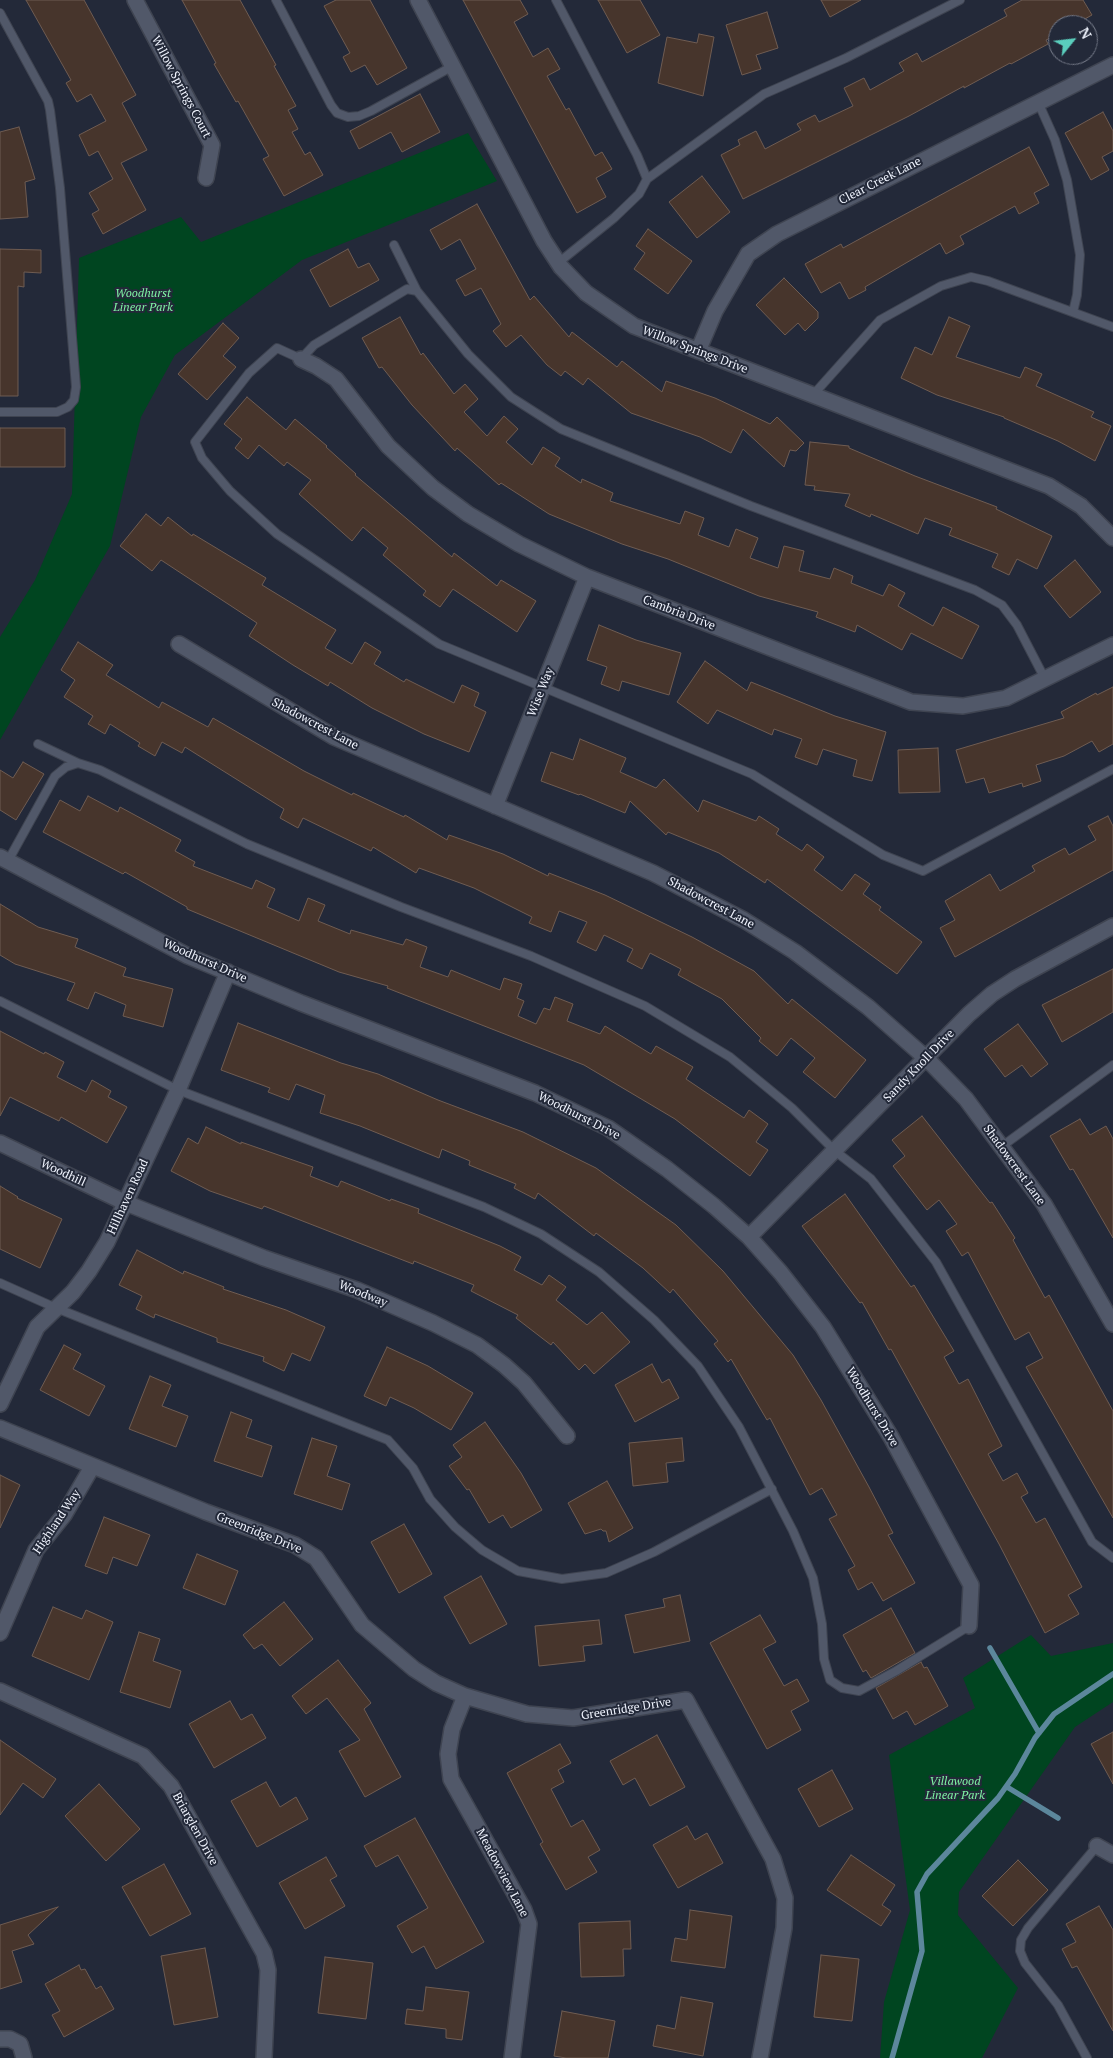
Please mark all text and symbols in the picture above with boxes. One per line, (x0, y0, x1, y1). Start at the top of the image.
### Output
north arrow (1048, 15, 1098, 65)
text: N (1075, 24, 1097, 42)
street label: Willow Springs Court (148, 34, 214, 140)
street label: Clear Creek Lane (837, 154, 923, 208)
park label: Woodhurst Linear Park (113, 287, 173, 315)
street label: Willow Springs Drive (640, 323, 750, 377)
street label: Cambria Drive (641, 593, 717, 633)
street label: Wise Way (525, 665, 557, 719)
street label: Shadowcrest Lane (269, 695, 361, 753)
street label: Shadowcrest Lane (665, 874, 757, 932)
street label: Woodhurst Drive (161, 936, 249, 986)
street label: Sandy Knoll Drive (881, 1027, 957, 1105)
street label: Woodhurst Drive (536, 1089, 622, 1143)
street label: Shadowcrest Lane (980, 1122, 1048, 1208)
street label: Woodhill (38, 1156, 88, 1190)
street label: Hillhaven Road (104, 1157, 152, 1237)
street label: Woodway (337, 1278, 389, 1310)
street label: Woodhurst Drive (843, 1365, 901, 1449)
street label: Highland Way (30, 1487, 84, 1557)
street label: Greenridge Drive (214, 1509, 304, 1557)
street label: Greenridge Drive (580, 1695, 672, 1723)
park label: Villawood Linear Park (925, 1775, 985, 1803)
street label: Briarglen Drive (169, 1790, 221, 1868)
street label: Meadowview Lane (473, 1826, 531, 1920)

